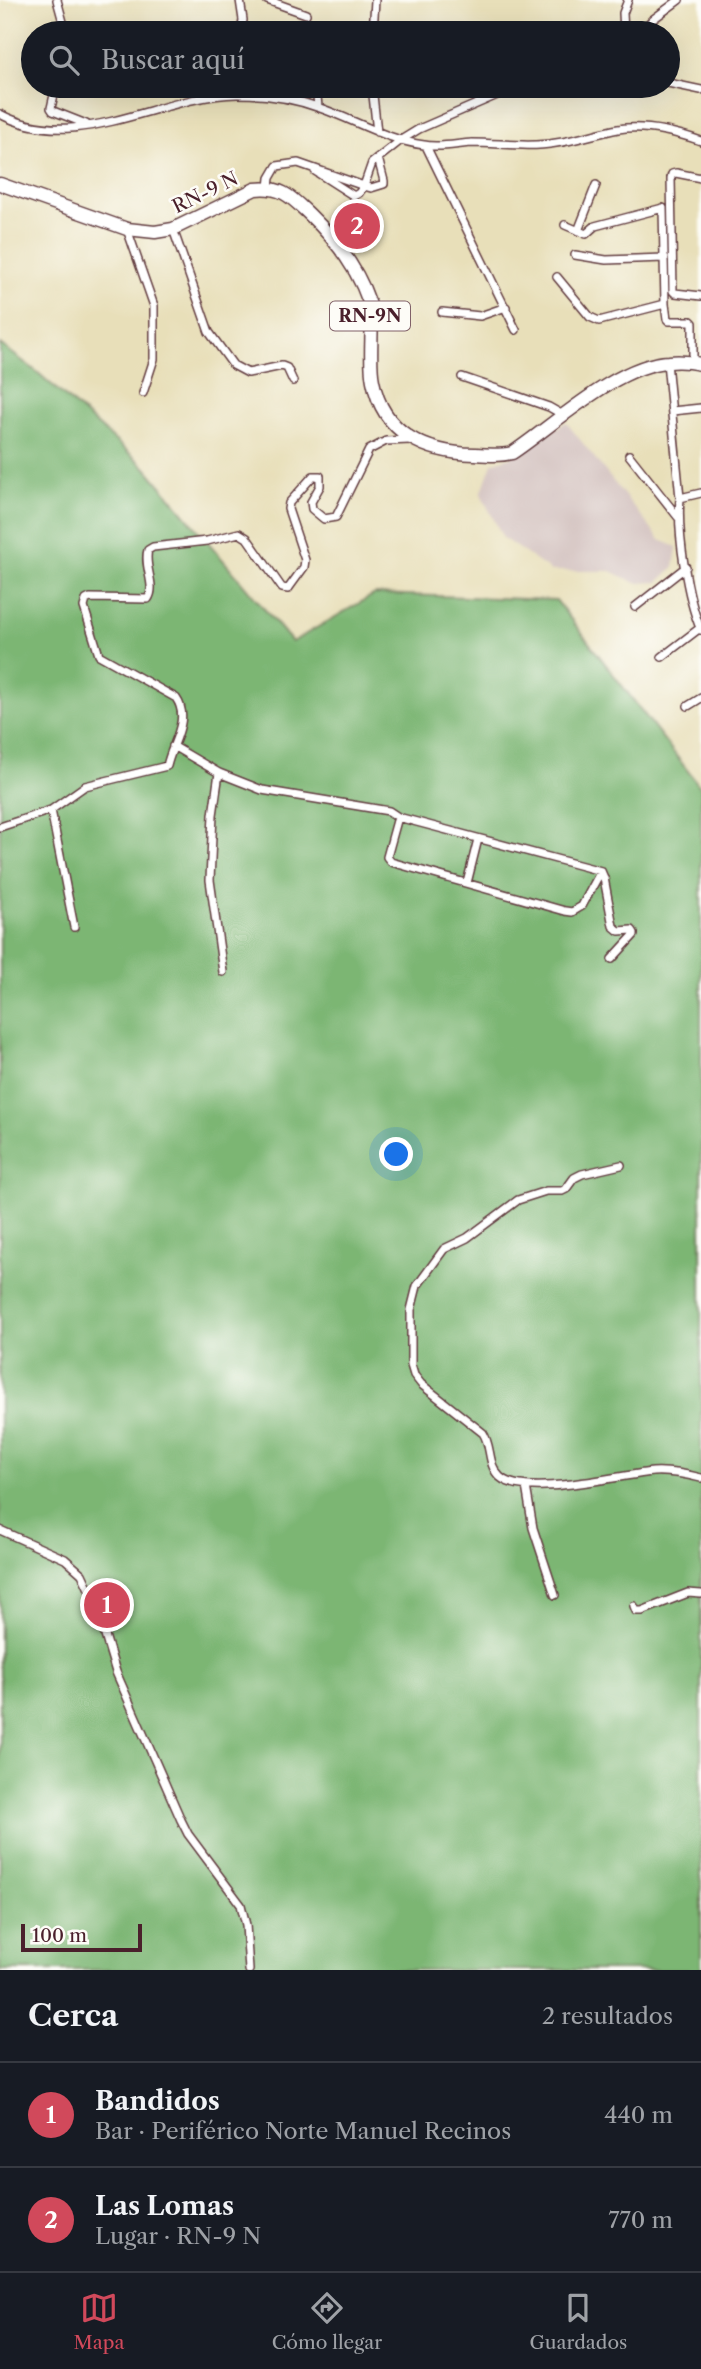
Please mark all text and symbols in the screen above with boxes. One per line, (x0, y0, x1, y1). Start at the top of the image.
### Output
search box (21, 21, 680, 98)
icon: search (45, 41, 83, 79)
text: Buscar aquí (101, 44, 245, 76)
street label: RN-9 N (169, 167, 242, 218)
pin: 2 (334, 200, 380, 252)
road number: RN-9N (330, 302, 410, 330)
your location (379, 1137, 413, 1171)
pin: 1 (84, 1579, 130, 1631)
scale bar (21, 1921, 142, 1953)
text: 100 m (32, 1924, 87, 1947)
text: Cerca (28, 1997, 118, 2034)
text: 2 resultados (542, 2002, 673, 2030)
text: Bandidos (95, 2085, 220, 2117)
text: 1 (46, 2101, 56, 2129)
text: 440 m (604, 2101, 673, 2129)
text: Bar · Periférico Norte Manuel Recinos (95, 2117, 511, 2145)
text: Las Lomas (95, 2190, 234, 2222)
text: 2 (44, 2206, 58, 2234)
text: 770 m (608, 2206, 673, 2234)
text: Lugar · RN-9 N (95, 2222, 261, 2250)
tab: Mapa (74, 2289, 124, 2354)
tab: Cómo llegar (272, 2289, 382, 2354)
tab: Guardados (529, 2289, 627, 2354)

